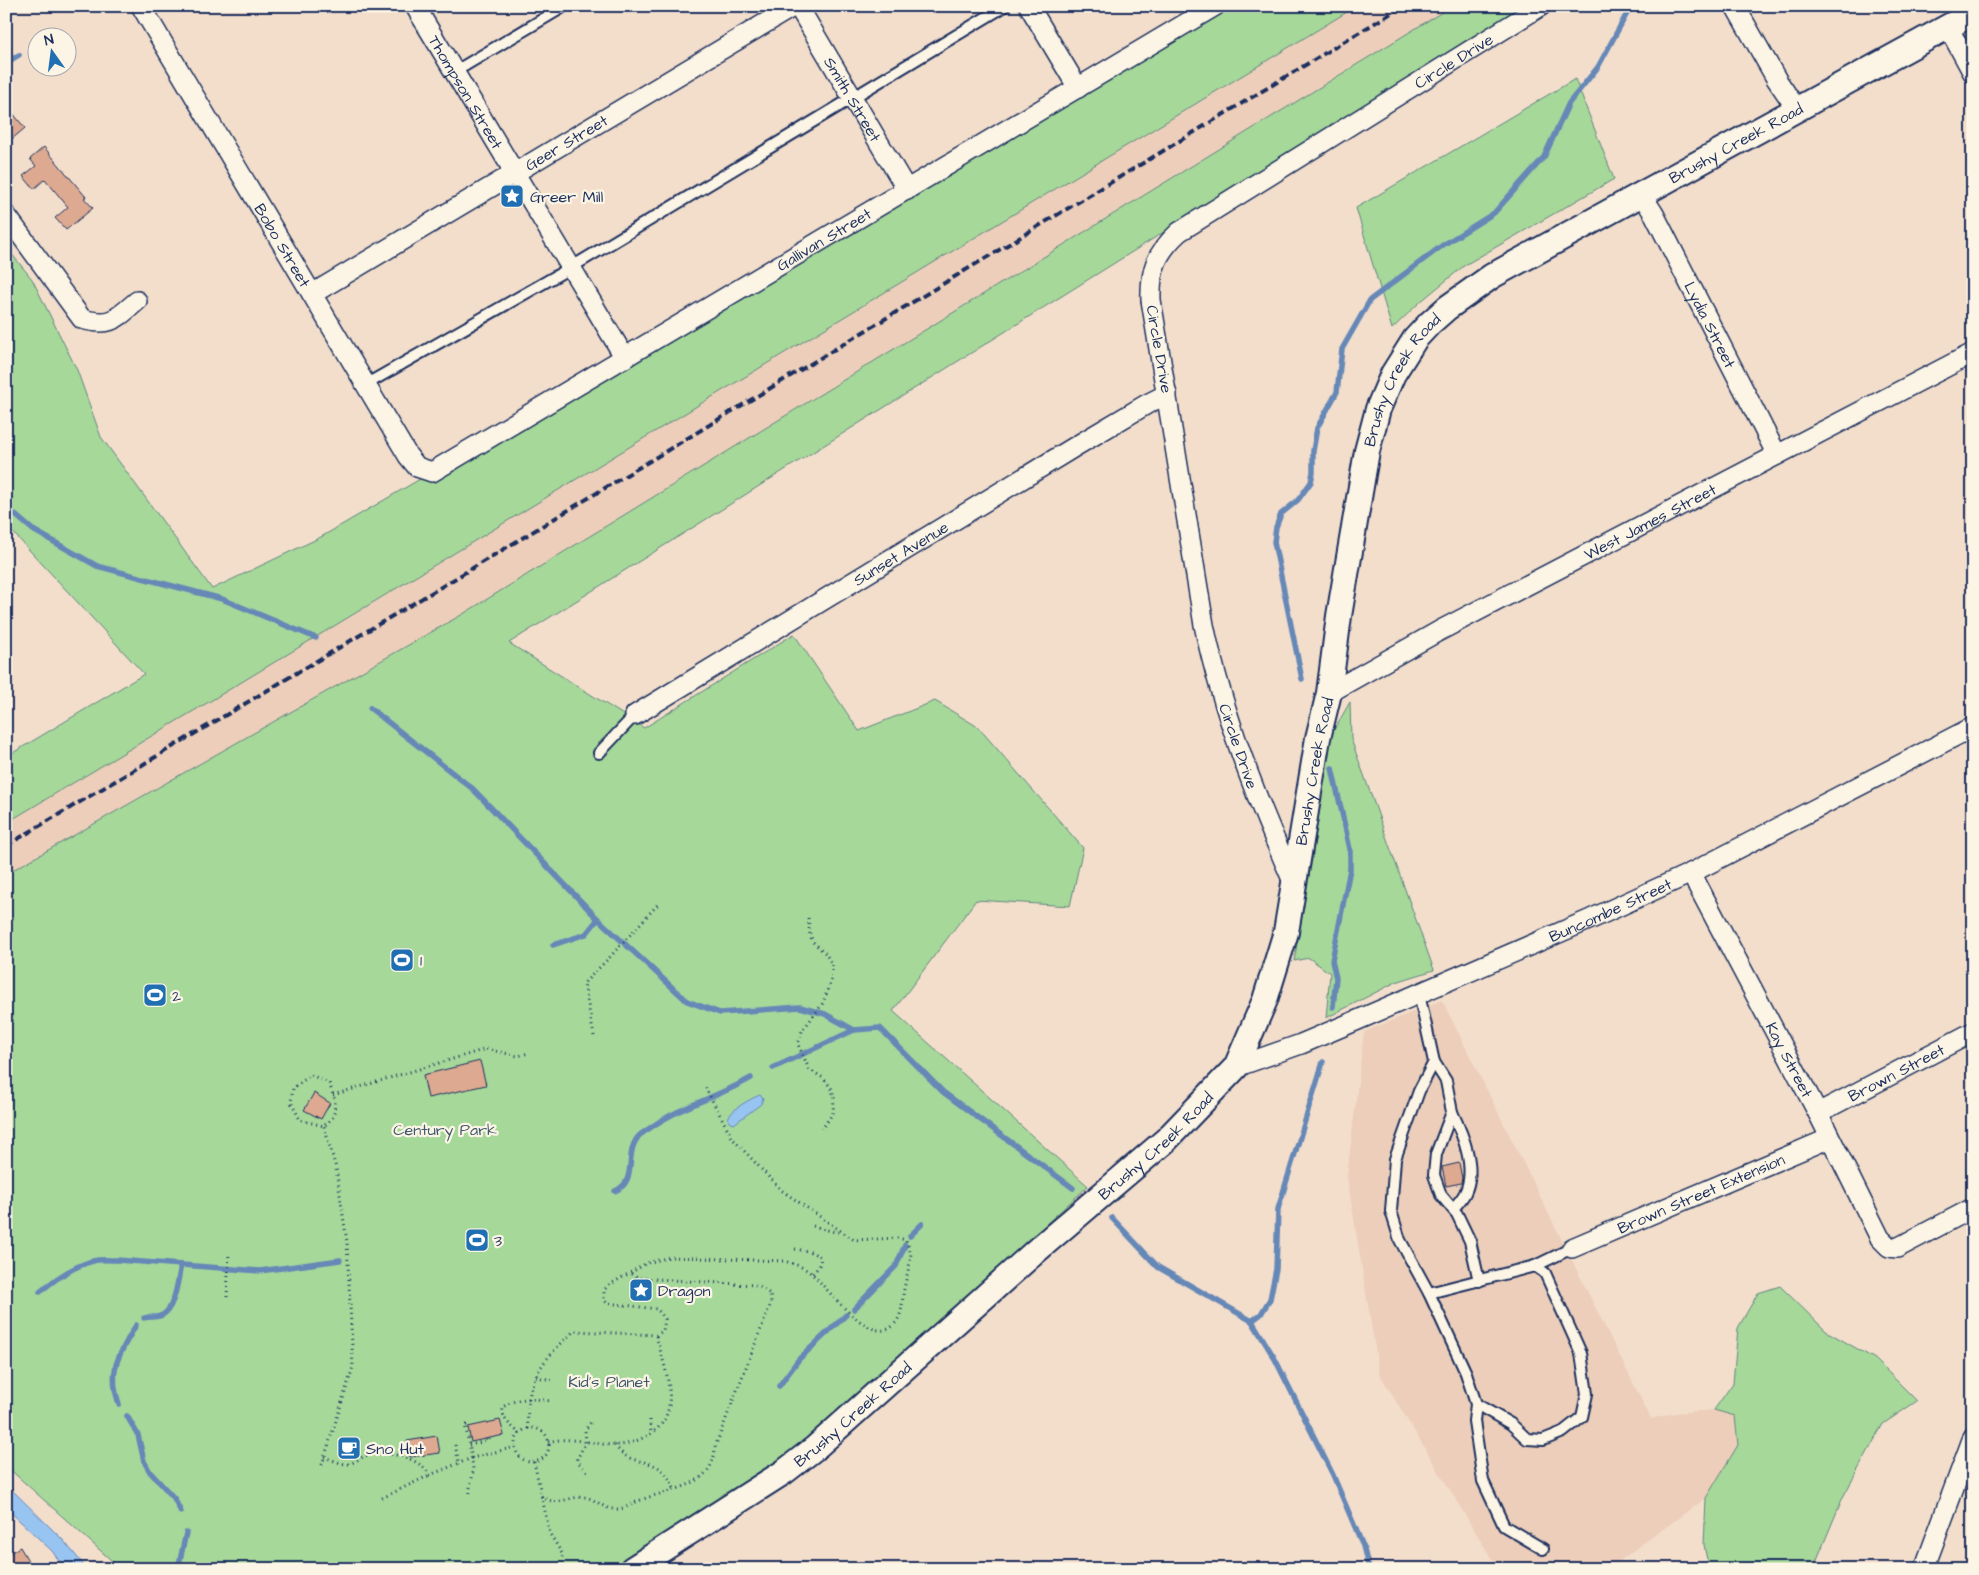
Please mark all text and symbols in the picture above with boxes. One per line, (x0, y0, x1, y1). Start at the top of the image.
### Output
north arrow (28, 28, 78, 78)
street label: Circle Drive (1410, 29, 1498, 94)
text: N (42, 30, 56, 51)
street label: Thompson Street (423, 31, 508, 154)
street label: Smith Street (818, 53, 886, 146)
street label: Brushy Creek Road (1665, 98, 1807, 189)
street label: Geer Street (521, 109, 613, 176)
place icon: Greer Mill (499, 183, 525, 209)
place label: Greer Mill (530, 186, 603, 208)
street label: Bobo Street (249, 200, 316, 292)
street label: Gallivan Street (773, 203, 876, 277)
street label: Lydia Street (1678, 278, 1741, 373)
street label: Circle Drive (1140, 304, 1178, 395)
street label: Brushy Creek Road (1359, 309, 1446, 449)
street label: West James Street (1580, 478, 1721, 566)
street label: Sunset Avenue (849, 516, 953, 591)
street label: Brushy Creek Road (1290, 695, 1340, 847)
street label: Circle Drive (1213, 701, 1263, 792)
street label: Buncombe Street (1546, 873, 1676, 948)
sports icon: 1 (389, 947, 415, 973)
place label: 1 (420, 950, 422, 972)
sports icon: 2 (142, 982, 168, 1008)
place label: 2 (172, 985, 181, 1007)
street label: Kay Street (1760, 1018, 1818, 1102)
street label: Brown Street (1844, 1039, 1949, 1107)
street label: Brushy Creek Road (1094, 1087, 1219, 1205)
park label: Century Park (393, 1119, 497, 1142)
street label: Brown Street Extension (1614, 1149, 1788, 1239)
sports icon: 3 (464, 1227, 490, 1253)
place label: 3 (494, 1230, 502, 1252)
place icon: Dragon (628, 1277, 654, 1303)
place label: Dragon (658, 1280, 711, 1303)
street label: Brushy Creek Road (790, 1357, 917, 1472)
park label: Kid's Planet (568, 1371, 650, 1393)
cafe icon: Sno Hut (336, 1435, 362, 1461)
place label: Sno Hut (366, 1438, 425, 1460)

